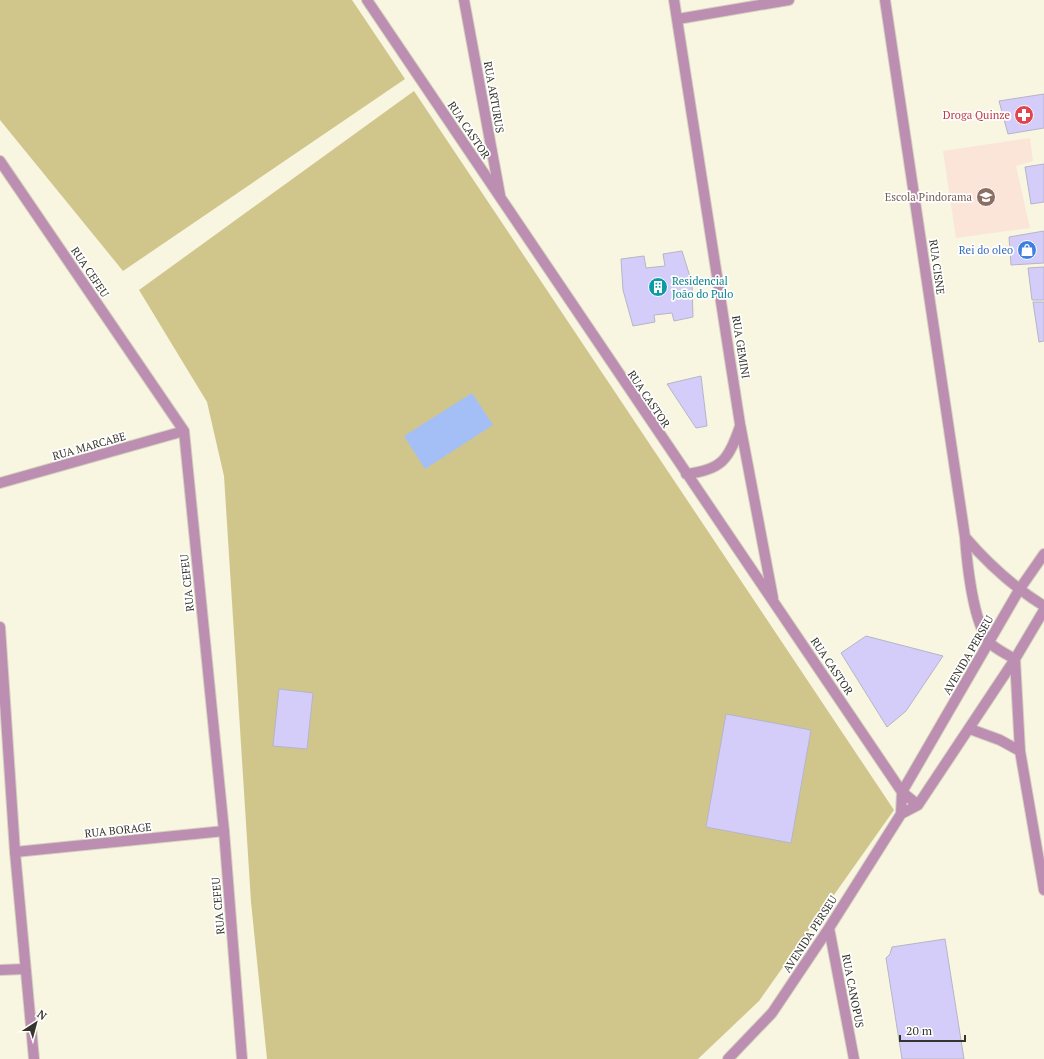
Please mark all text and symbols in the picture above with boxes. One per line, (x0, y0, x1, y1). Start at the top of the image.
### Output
street label: RUA ARTURUS (481, 60, 507, 134)
street label: RUA CASTOR (445, 99, 493, 161)
pharmacy icon: Droga Quinze (1013, 104, 1035, 126)
place label: Droga Quinze (943, 108, 1010, 122)
school or university icon: Escola Pindorama (975, 186, 997, 208)
place label: Escola Pindorama (885, 190, 972, 204)
street label: RUA CISNE (926, 238, 948, 296)
shop icon: Rei do oleo (1016, 239, 1038, 261)
place label: Rei do oleo (959, 243, 1013, 257)
street label: RUA CEFEU (68, 244, 112, 300)
place label: Residencial João do Pulo (672, 274, 733, 301)
building icon: Residencial João do Pulo (647, 276, 669, 298)
street label: RUA GEMINI (729, 314, 753, 380)
street label: RUA CASTOR (625, 368, 673, 430)
street label: RUA MARCABE (51, 429, 127, 463)
street label: RUA CEFEU (177, 553, 197, 612)
street label: AVENIDA PERSEU (940, 612, 997, 697)
street label: RUA CASTOR (808, 635, 856, 697)
street label: RUA BORAGE (84, 820, 152, 840)
street label: RUA CEFEU (208, 876, 227, 935)
street label: AVENIDA PERSEU (780, 892, 840, 975)
street label: RUA CANOPUS (839, 953, 867, 1029)
north arrow (16, 1003, 56, 1043)
text: N (34, 1007, 50, 1023)
scale bar (900, 1017, 965, 1043)
text: 20 m (906, 1023, 933, 1038)

